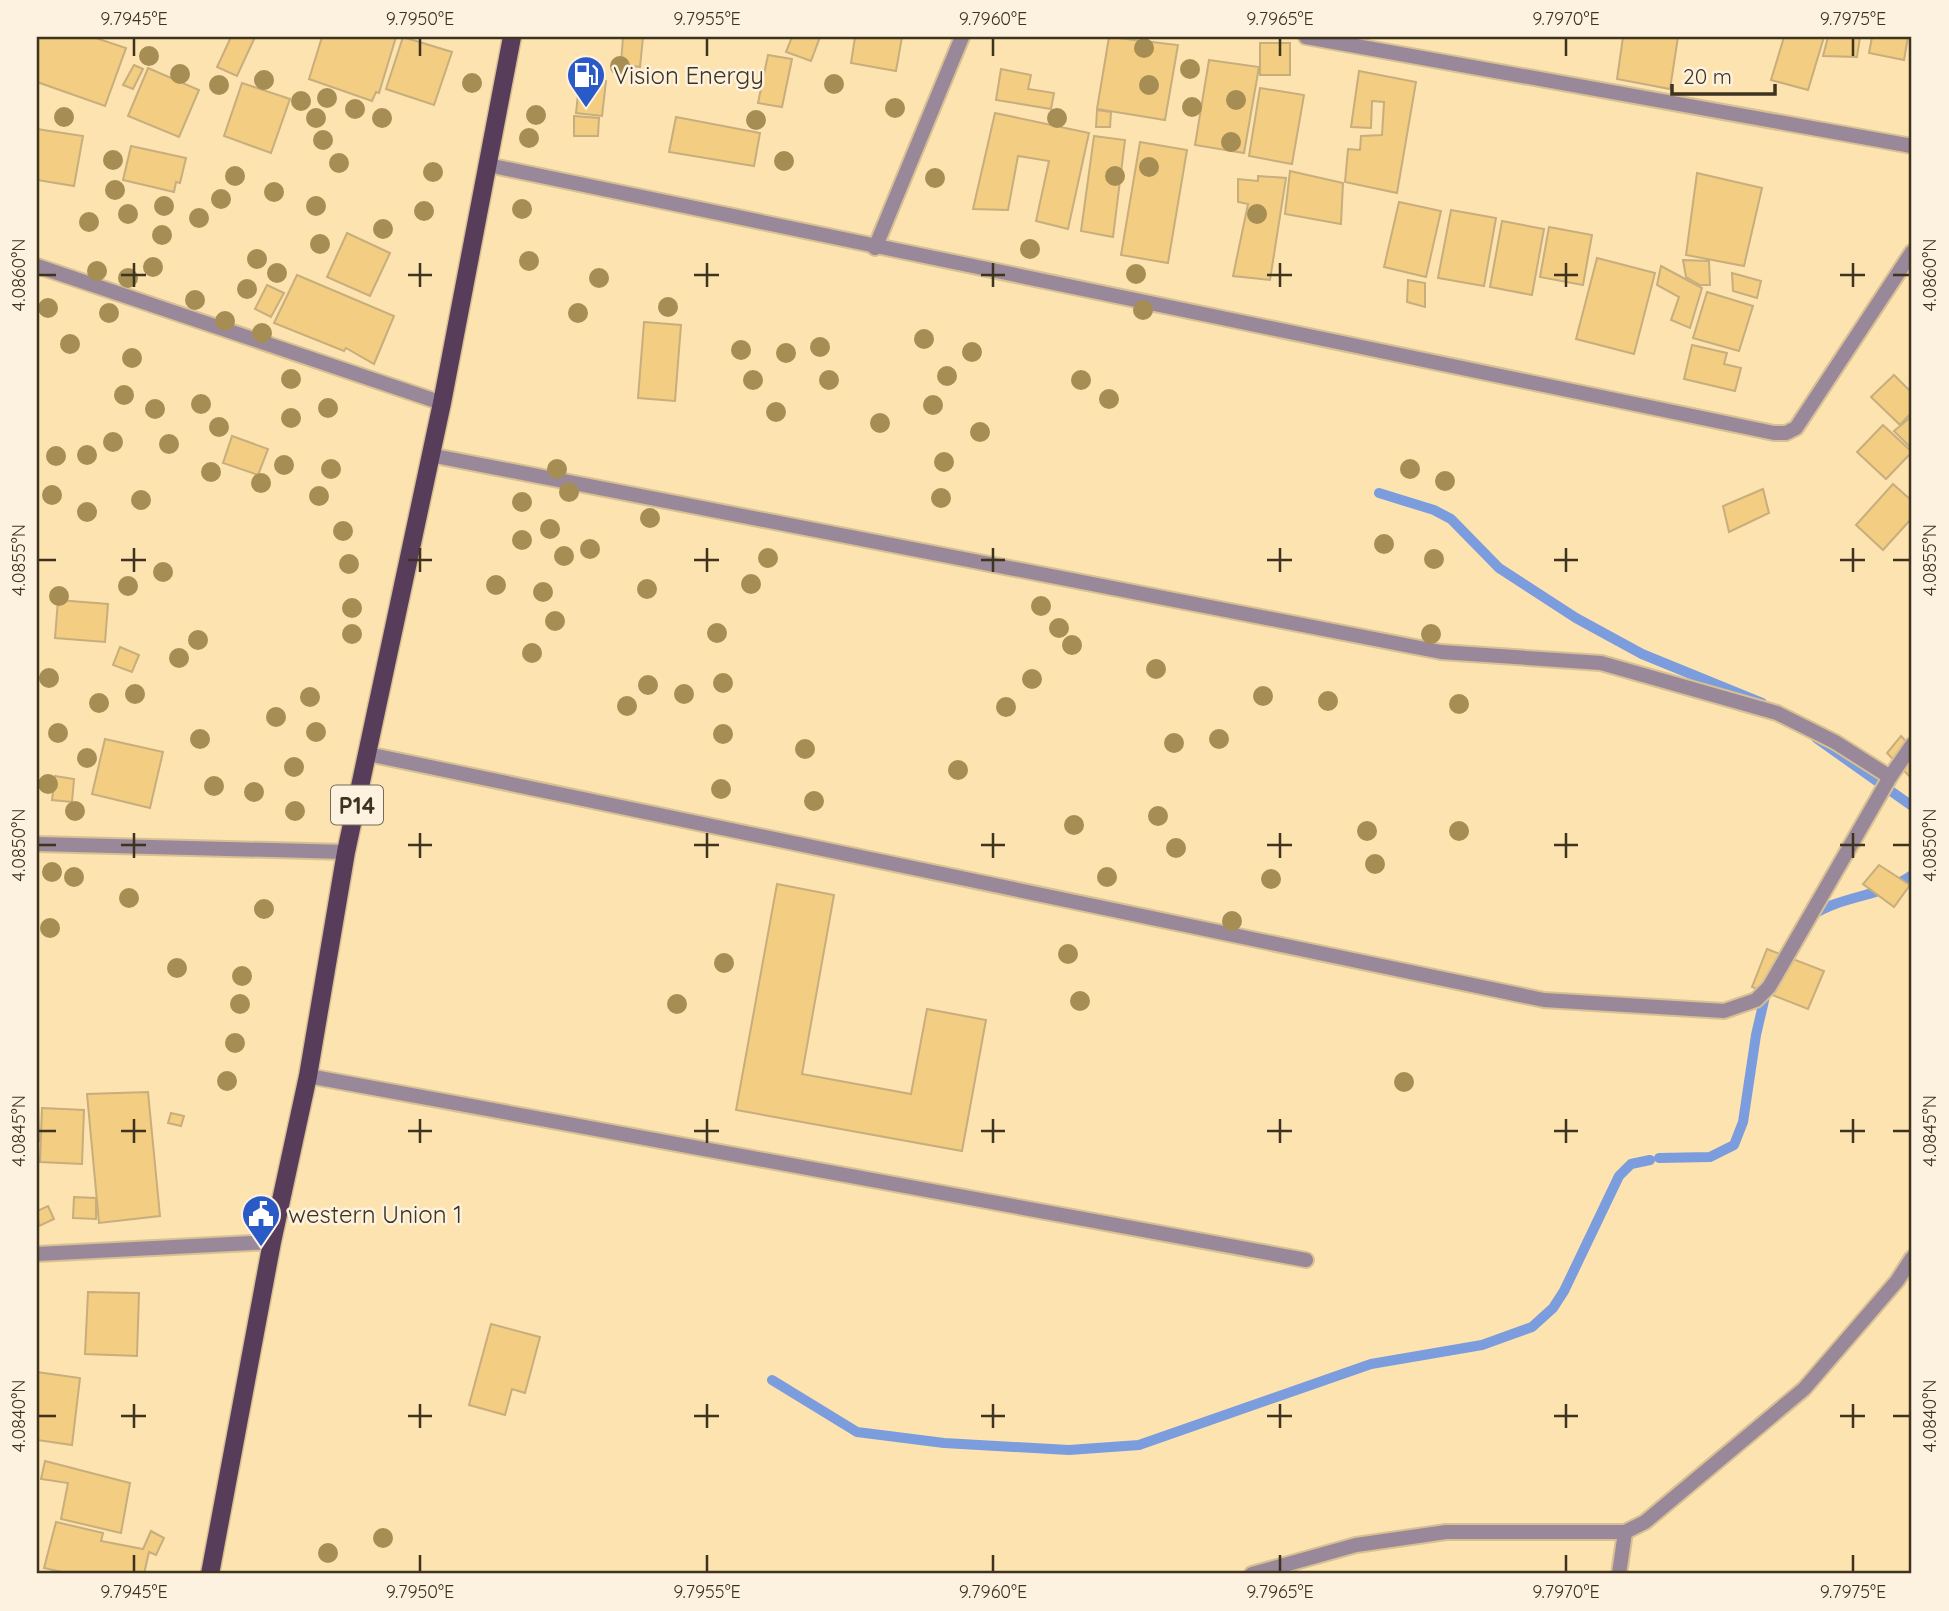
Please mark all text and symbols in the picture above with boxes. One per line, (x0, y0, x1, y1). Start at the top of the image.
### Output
text: 9.7945°E (100, 7, 168, 30)
text: 9.7950°E (386, 7, 454, 30)
text: 9.7955°E (673, 7, 741, 30)
text: 9.7960°E (959, 7, 1027, 30)
text: 9.7965°E (1246, 7, 1314, 30)
text: 9.7970°E (1532, 7, 1600, 30)
text: 9.7975°E (1820, 7, 1886, 30)
scale bar (1672, 52, 1776, 96)
fuel station icon: Vision Energy (565, 54, 607, 109)
place label: Vision Energy (613, 60, 764, 90)
text: 20 m (1683, 63, 1732, 89)
text: 4.0860°N (7, 239, 30, 311)
text: 4.0860°N (1918, 239, 1941, 311)
text: 4.0855°N (7, 524, 30, 596)
text: 4.0855°N (1918, 524, 1941, 596)
road number: P14 (331, 786, 383, 824)
text: 4.0850°N (7, 809, 30, 881)
text: 4.0850°N (1918, 809, 1941, 881)
text: 4.0845°N (7, 1095, 30, 1167)
text: 4.0845°N (1918, 1095, 1941, 1167)
public building icon: western Union 1 (240, 1193, 282, 1248)
place label: western Union 1 (288, 1199, 462, 1229)
text: 4.0840°N (7, 1380, 30, 1452)
text: 4.0840°N (1918, 1380, 1941, 1452)
text: 9.7945°E (100, 1580, 168, 1603)
text: 9.7950°E (386, 1580, 454, 1603)
text: 9.7955°E (673, 1580, 741, 1603)
text: 9.7960°E (959, 1580, 1027, 1603)
text: 9.7965°E (1246, 1580, 1314, 1603)
text: 9.7970°E (1532, 1580, 1600, 1603)
text: 9.7975°E (1820, 1580, 1886, 1603)

